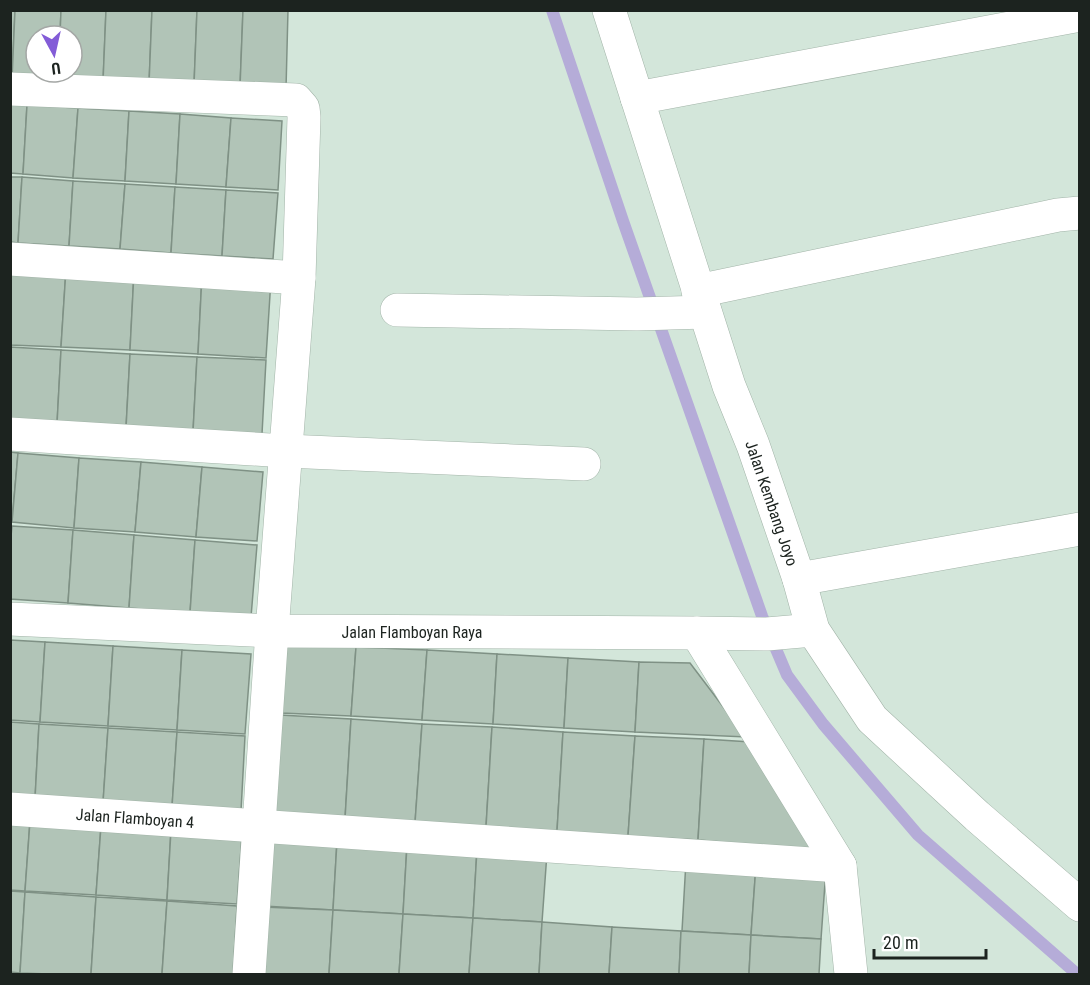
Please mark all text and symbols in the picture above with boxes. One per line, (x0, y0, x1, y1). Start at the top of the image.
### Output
north arrow (24, 24, 84, 84)
text: U (50, 58, 62, 78)
street label: Jalan Kembang Joyo (741, 438, 802, 568)
street label: Jalan Flamboyan Raya (342, 623, 482, 642)
street label: Jalan Flamboyan 4 (75, 805, 195, 832)
scale bar (874, 922, 986, 960)
text: 20 m (883, 932, 918, 953)

